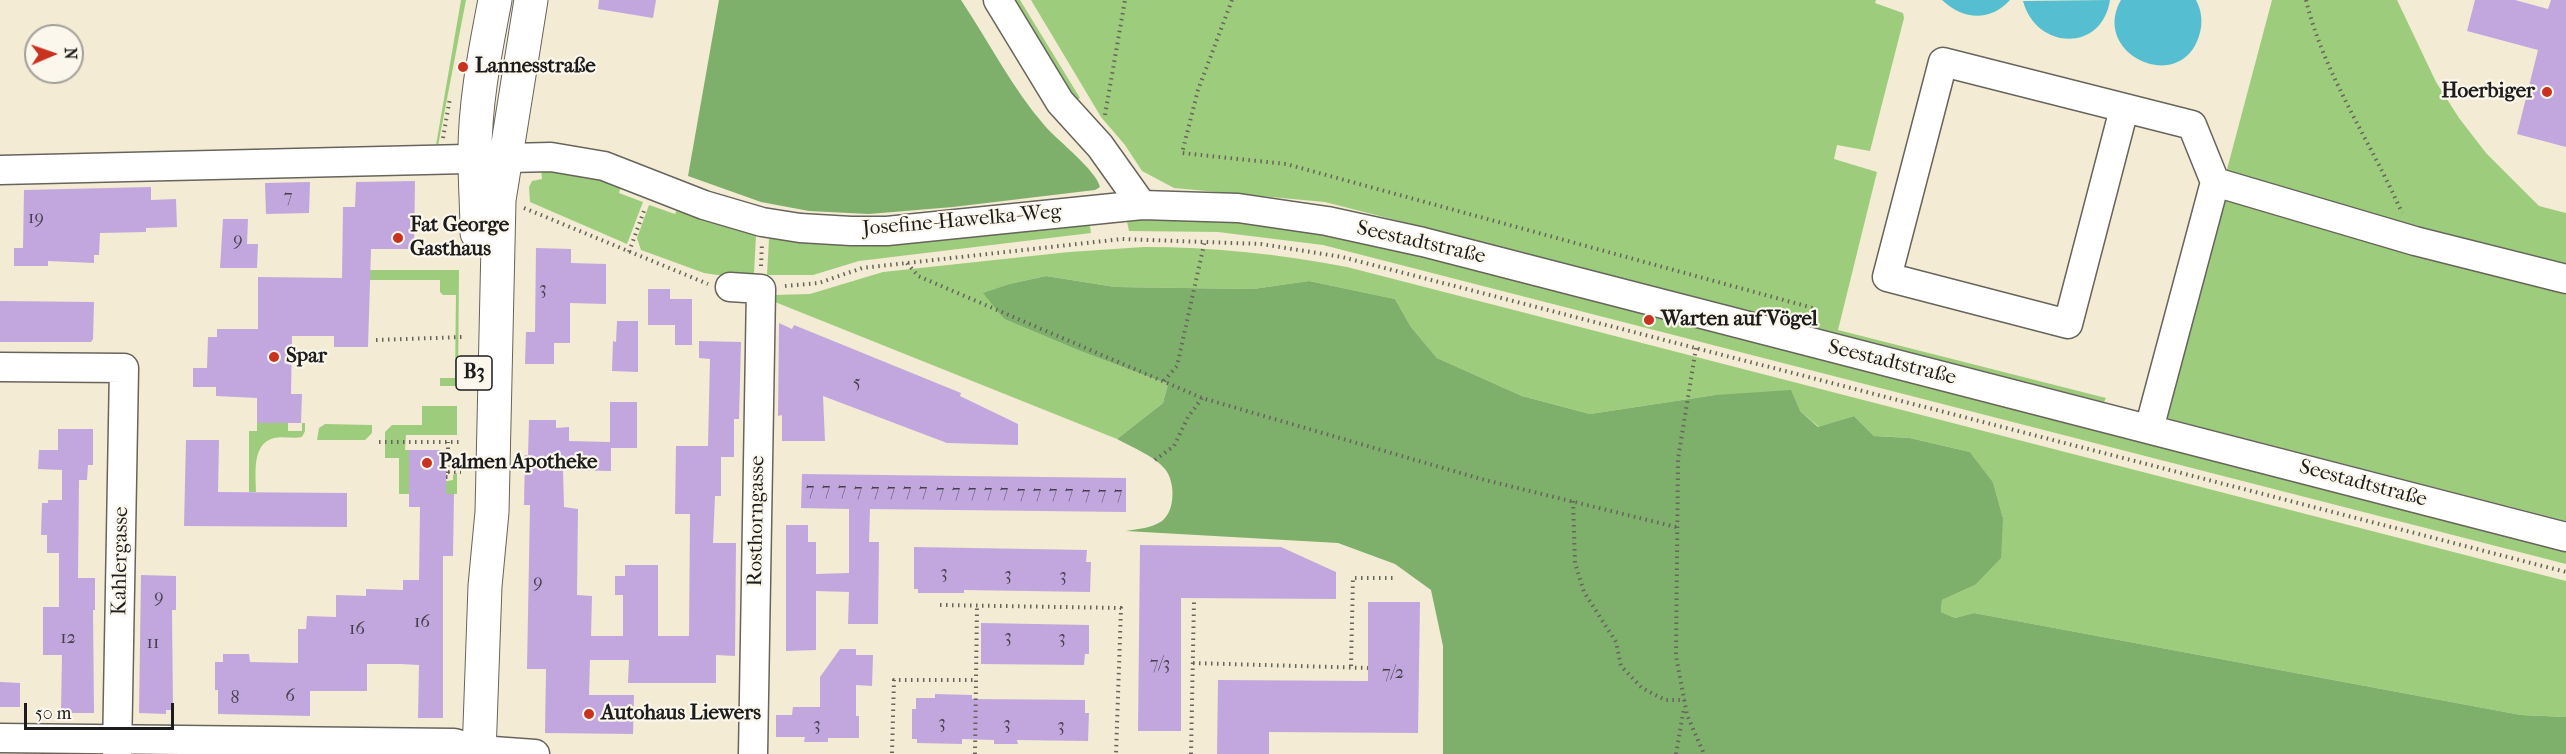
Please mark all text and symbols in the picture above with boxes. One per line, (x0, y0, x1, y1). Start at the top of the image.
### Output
north arrow (24, 24, 84, 84)
text: N (61, 47, 80, 60)
place label: Lannesstraße (475, 54, 596, 80)
marker: Lannesstraße (456, 60, 470, 74)
place label: Hoerbiger (2441, 79, 2535, 105)
marker: Hoerbiger (2540, 85, 2554, 99)
house number: 7 (284, 187, 292, 209)
street label: Josefine-Hawelka-Weg (861, 200, 1063, 242)
house number: 19 (28, 208, 44, 230)
place label: Fat George Gasthaus (410, 213, 509, 263)
street label: Seestadtstraße (1354, 216, 1488, 270)
house number: 9 (233, 230, 243, 252)
marker: Fat George Gasthaus (391, 231, 405, 245)
house number: 3 (539, 279, 547, 301)
place label: Warten auf Vögel (1661, 307, 1818, 333)
marker: Warten auf Vögel (1642, 313, 1656, 327)
street label: Seestadtstraße (1825, 335, 1959, 391)
place label: Spar (286, 344, 327, 370)
marker: Spar (267, 350, 281, 364)
road number: B3 (456, 356, 492, 390)
house number: 5 (853, 373, 861, 395)
place label: Palmen Apotheke (439, 450, 597, 476)
street label: Rosthorngasse (743, 455, 771, 587)
street label: Seestadtstraße (2296, 455, 2430, 513)
marker: Palmen Apotheke (420, 456, 434, 470)
house number: 7 (806, 480, 814, 502)
house number: 7 (822, 480, 830, 502)
house number: 7 (838, 480, 846, 502)
house number: 7 (854, 481, 862, 503)
house number: 7 (871, 481, 879, 503)
house number: 7 (887, 481, 895, 503)
house number: 7 (903, 481, 911, 503)
house number: 7 (919, 481, 927, 503)
house number: 7 (936, 482, 944, 504)
house number: 7 (952, 482, 960, 504)
house number: 7 (968, 482, 976, 504)
house number: 7 (984, 482, 992, 504)
house number: 7 (1000, 482, 1008, 504)
house number: 7 (1017, 483, 1025, 505)
house number: 7 (1033, 483, 1041, 505)
house number: 7 (1049, 483, 1057, 505)
house number: 7 (1065, 483, 1073, 505)
house number: 7 (1082, 484, 1090, 506)
house number: 7 (1098, 484, 1106, 506)
house number: 7 (1114, 484, 1122, 506)
street label: Kahlergasse (107, 506, 135, 616)
house number: 3 (940, 563, 948, 585)
house number: 3 (1004, 565, 1012, 587)
house number: 3 (1059, 566, 1067, 588)
house number: 9 (533, 572, 543, 594)
house number: 9 (154, 587, 164, 609)
house number: 16 (414, 612, 430, 634)
house number: 16 (349, 619, 365, 641)
house number: 3 (1004, 627, 1012, 649)
house number: 12 (60, 628, 76, 650)
house number: 3 (1058, 628, 1066, 650)
house number: 11 (147, 633, 159, 655)
house number: 7/3 (1150, 654, 1170, 676)
house number: 7/2 (1382, 663, 1404, 685)
house number: 6 (285, 686, 295, 708)
house number: 8 (230, 688, 240, 710)
scale bar (27, 691, 177, 729)
place label: Autohaus Liewers (601, 701, 761, 727)
text: 50 m (35, 703, 71, 724)
marker: Autohaus Liewers (582, 707, 596, 721)
house number: 3 (938, 713, 946, 735)
house number: 3 (1003, 714, 1011, 736)
house number: 3 (813, 715, 821, 737)
house number: 3 (1057, 716, 1065, 738)

